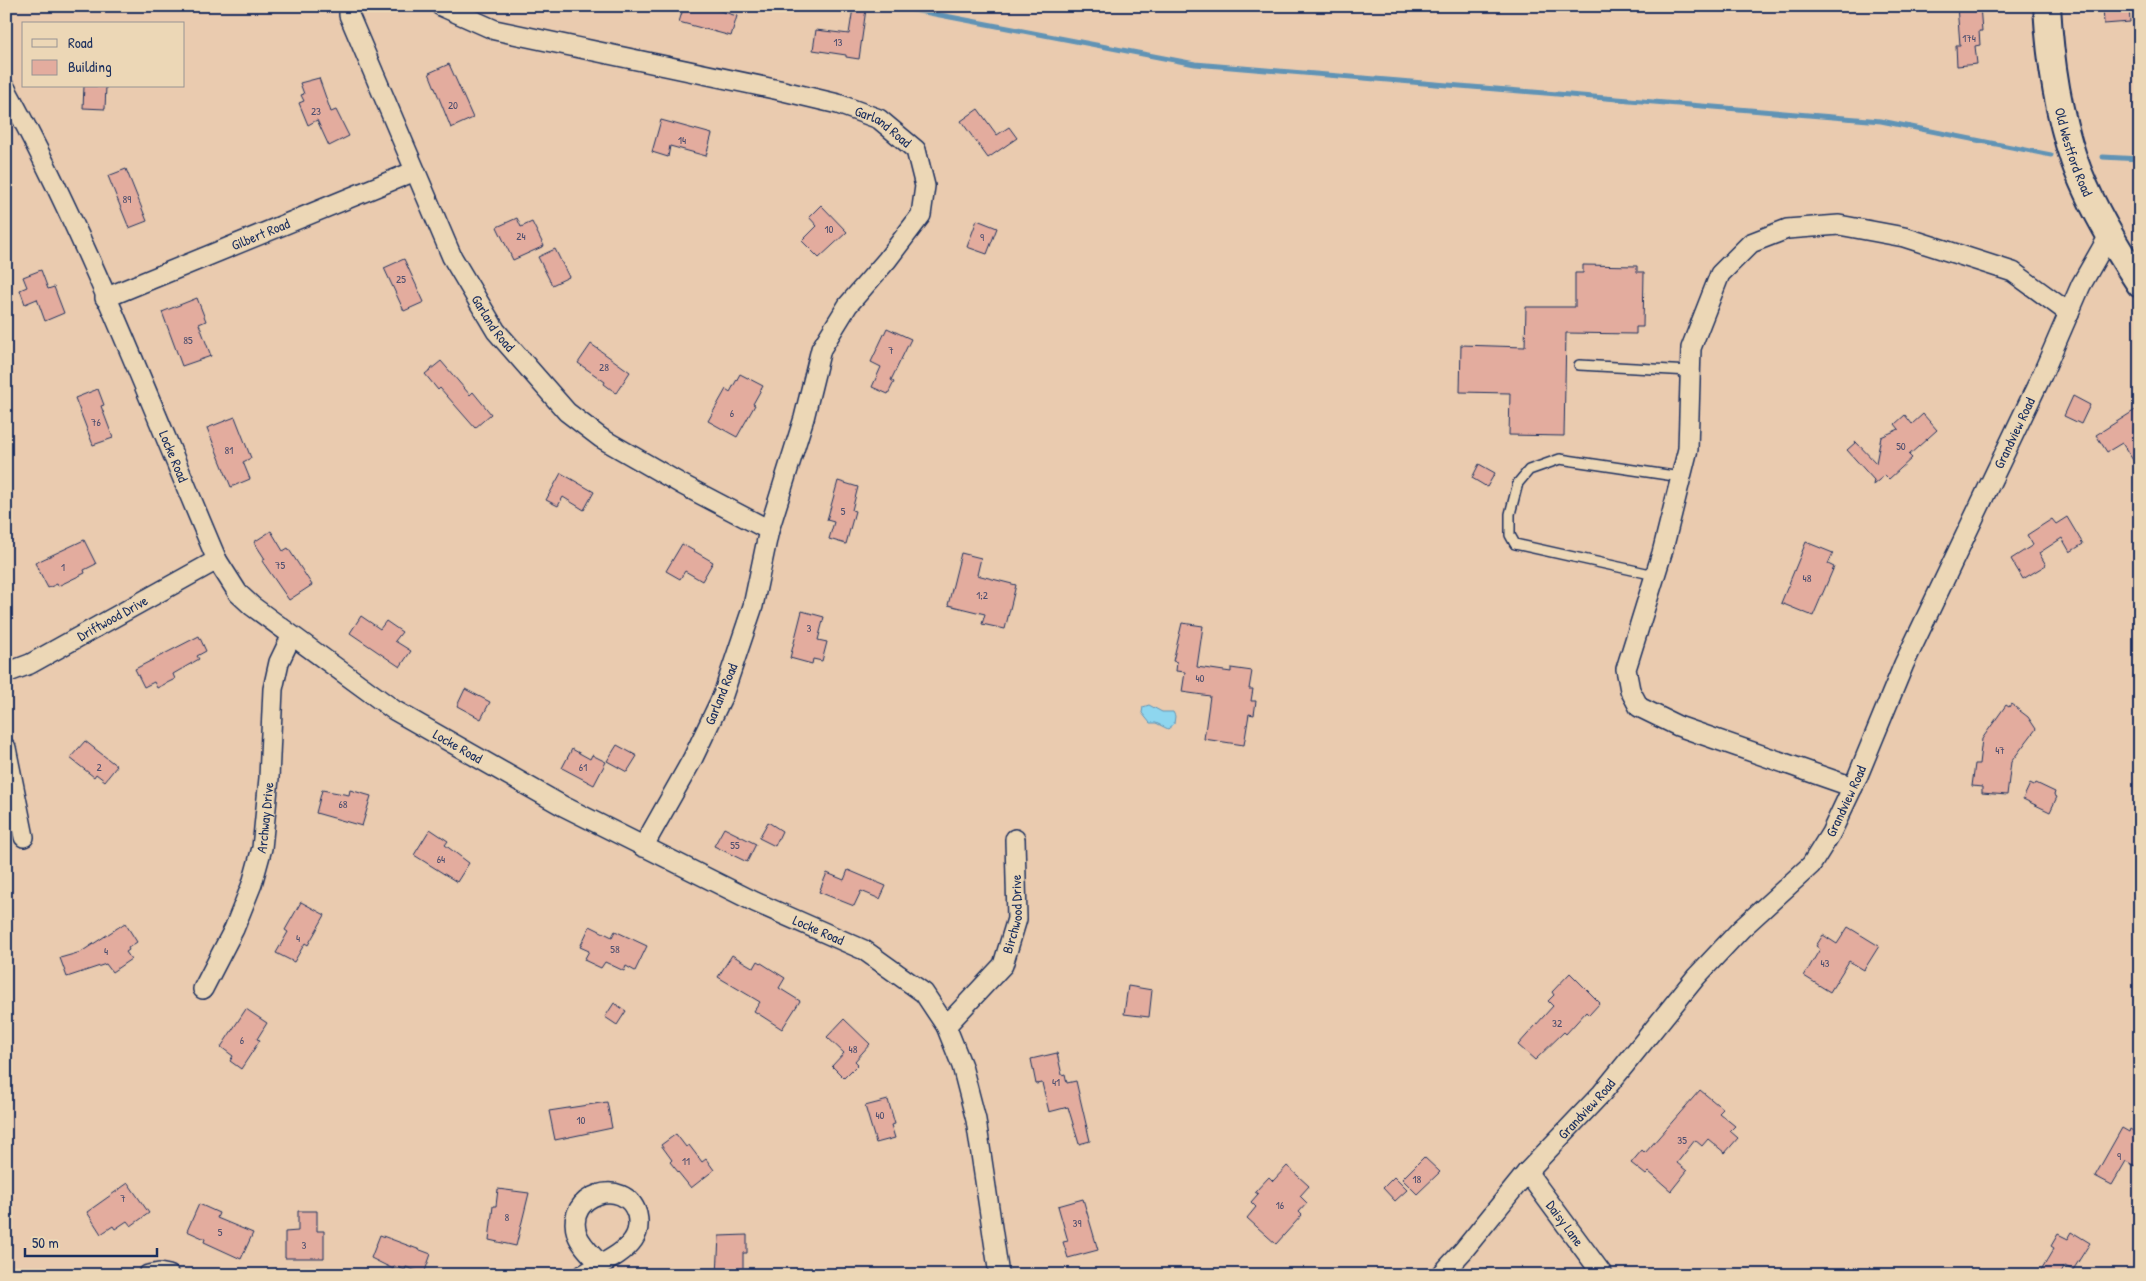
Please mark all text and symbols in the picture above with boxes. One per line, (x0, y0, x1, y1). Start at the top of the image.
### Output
legend (22, 22, 185, 88)
house number: 174 (1962, 31, 1976, 45)
text: Road (68, 32, 93, 53)
house number: 13 (834, 35, 843, 49)
text: Building (68, 56, 112, 77)
house number: 20 (448, 98, 458, 112)
street label: Garland Road (852, 101, 916, 152)
house number: 23 (311, 104, 321, 118)
street label: Old Westford Road (2051, 106, 2098, 200)
house number: 14 (678, 133, 686, 147)
house number: 89 (123, 192, 131, 206)
street label: Gilbert Road (228, 213, 293, 254)
house number: 10 (825, 222, 834, 236)
house number: 24 (516, 229, 526, 243)
house number: 9 (980, 230, 984, 244)
house number: 25 (396, 272, 406, 286)
street label: Garland Road (468, 291, 520, 356)
house number: 85 (183, 333, 193, 347)
house number: 7 (888, 343, 894, 357)
house number: 28 (599, 360, 609, 374)
street label: Grandview Road (1989, 394, 2039, 471)
house number: 6 (730, 406, 735, 420)
house number: 76 (91, 415, 102, 429)
street label: Locke Road (155, 428, 193, 485)
house number: 50 (1896, 439, 1906, 453)
house number: 81 (225, 443, 233, 457)
house number: 5 (841, 504, 846, 518)
house number: 75 (275, 558, 285, 572)
house number: 1 (61, 560, 65, 574)
house number: 48 (1803, 571, 1812, 585)
house number: 1;2 (976, 588, 988, 602)
street label: Driftwood Drive (74, 590, 151, 645)
house number: 3 (807, 621, 812, 635)
street label: Garland Road (700, 660, 742, 727)
house number: 40 (1195, 671, 1205, 685)
street label: Locke Road (430, 724, 487, 768)
house number: 47 (1995, 743, 2005, 757)
house number: 2 (96, 760, 102, 774)
house number: 61 (579, 760, 587, 774)
street label: Grandview Road (1821, 762, 1870, 840)
street label: Archway Drive (251, 781, 278, 855)
house number: 68 (338, 797, 348, 811)
house number: 55 (730, 838, 740, 852)
house number: 64 (437, 852, 445, 866)
street label: Birchwood Drive (997, 874, 1026, 956)
street label: Locke Road (790, 910, 848, 949)
house number: 4 (296, 931, 300, 945)
house number: 58 (610, 942, 620, 956)
house number: 4 (104, 944, 108, 958)
house number: 43 (1820, 956, 1830, 970)
house number: 32 (1552, 1016, 1562, 1030)
house number: 6 (240, 1033, 245, 1047)
house number: 48 (849, 1042, 858, 1056)
street label: Grandview Road (1553, 1074, 1619, 1143)
house number: 41 (1052, 1075, 1060, 1089)
house number: 40 (875, 1108, 885, 1122)
house number: 10 (577, 1113, 586, 1127)
house number: 35 (1677, 1133, 1687, 1147)
house number: 9 (2117, 1149, 2121, 1163)
house number: 11 (682, 1154, 690, 1168)
house number: 18 (1413, 1172, 1422, 1186)
house number: 7 (120, 1191, 126, 1205)
street label: Daisy Lane (1542, 1196, 1589, 1250)
house number: 16 (1276, 1198, 1285, 1212)
house number: 8 (505, 1210, 510, 1224)
house number: 39 (1073, 1216, 1081, 1230)
house number: 5 (218, 1225, 223, 1239)
scale bar (25, 1226, 158, 1258)
text: 50 m (32, 1232, 59, 1253)
house number: 3 (302, 1238, 307, 1252)

